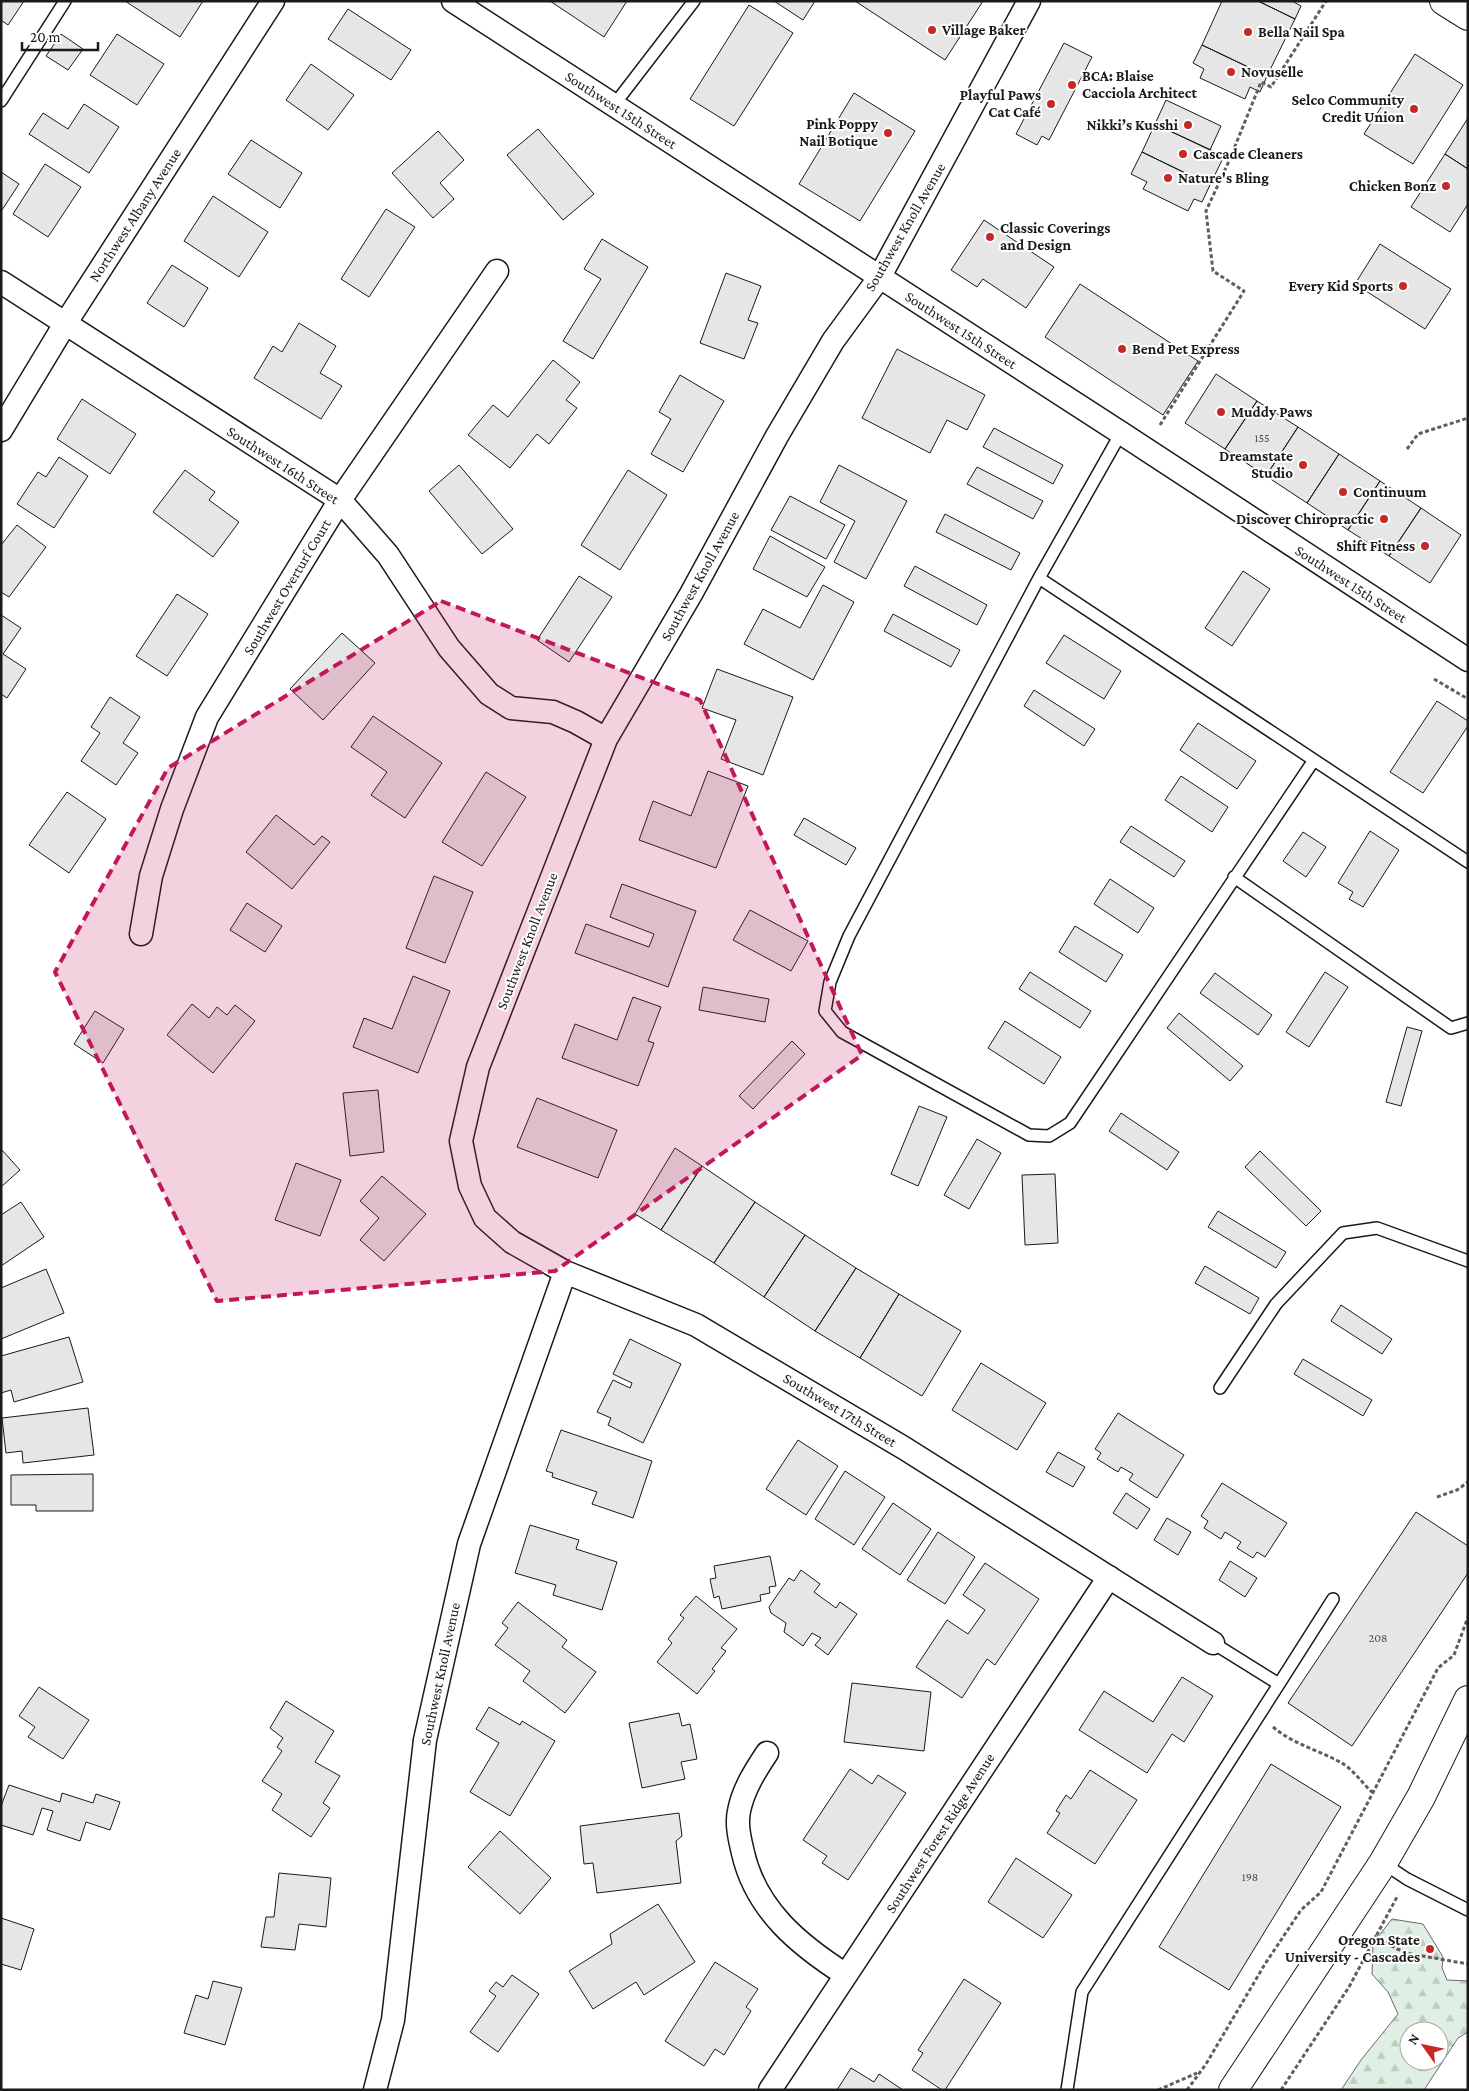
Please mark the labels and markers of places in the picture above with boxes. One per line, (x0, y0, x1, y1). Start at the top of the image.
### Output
place label: Village Baker (941, 22, 1025, 38)
marker: Village Baker (926, 24, 938, 36)
place label: Bella Nail Spa (1258, 24, 1345, 40)
marker: Bella Nail Spa (1242, 26, 1254, 38)
place label: Novuselle (1241, 64, 1303, 80)
marker: Novuselle (1225, 66, 1237, 78)
place label: BCA: Blaise Cacciola Architect (1082, 68, 1198, 101)
marker: BCA: Blaise Cacciola Architect (1066, 79, 1078, 91)
place label: Playful Paws Cat Café (960, 87, 1041, 120)
place label: Selco Community Credit Union (1292, 92, 1405, 125)
marker: Playful Paws Cat Café (1045, 98, 1057, 110)
marker: Selco Community Credit Union (1408, 103, 1420, 115)
place label: Pink Poppy Nail Botique (799, 116, 879, 149)
place label: Nikki’s Kusshi (1087, 117, 1179, 133)
marker: Nikki’s Kusshi (1182, 119, 1194, 131)
marker: Pink Poppy Nail Botique (882, 127, 894, 139)
place label: Cascade Cleaners (1193, 146, 1303, 162)
marker: Cascade Cleaners (1177, 148, 1189, 160)
place label: Nature's Bling (1178, 170, 1269, 186)
marker: Nature's Bling (1162, 172, 1174, 184)
place label: Chicken Bonz (1349, 178, 1436, 194)
marker: Chicken Bonz (1440, 180, 1452, 192)
place label: Classic Coverings and Design (1000, 220, 1110, 253)
marker: Classic Coverings and Design (984, 231, 996, 243)
place label: Every Kid Sports (1289, 278, 1393, 294)
marker: Every Kid Sports (1397, 280, 1409, 292)
place label: Bend Pet Express (1132, 341, 1240, 357)
marker: Bend Pet Express (1116, 343, 1128, 355)
place label: Muddy Paws (1231, 404, 1312, 420)
marker: Muddy Paws (1215, 406, 1227, 418)
place label: Dreamstate Studio (1219, 448, 1293, 481)
marker: Dreamstate Studio (1297, 459, 1309, 471)
place label: Continuum (1353, 484, 1427, 500)
marker: Continuum (1337, 486, 1349, 498)
place label: Discover Chiropractic (1236, 511, 1374, 527)
marker: Discover Chiropractic (1378, 513, 1390, 525)
place label: Shift Fitness (1336, 538, 1415, 554)
marker: Shift Fitness (1419, 540, 1431, 552)
place label: Oregon State University - Cascades (1285, 1932, 1420, 1965)
marker: Oregon State University - Cascades (1424, 1943, 1436, 1955)

